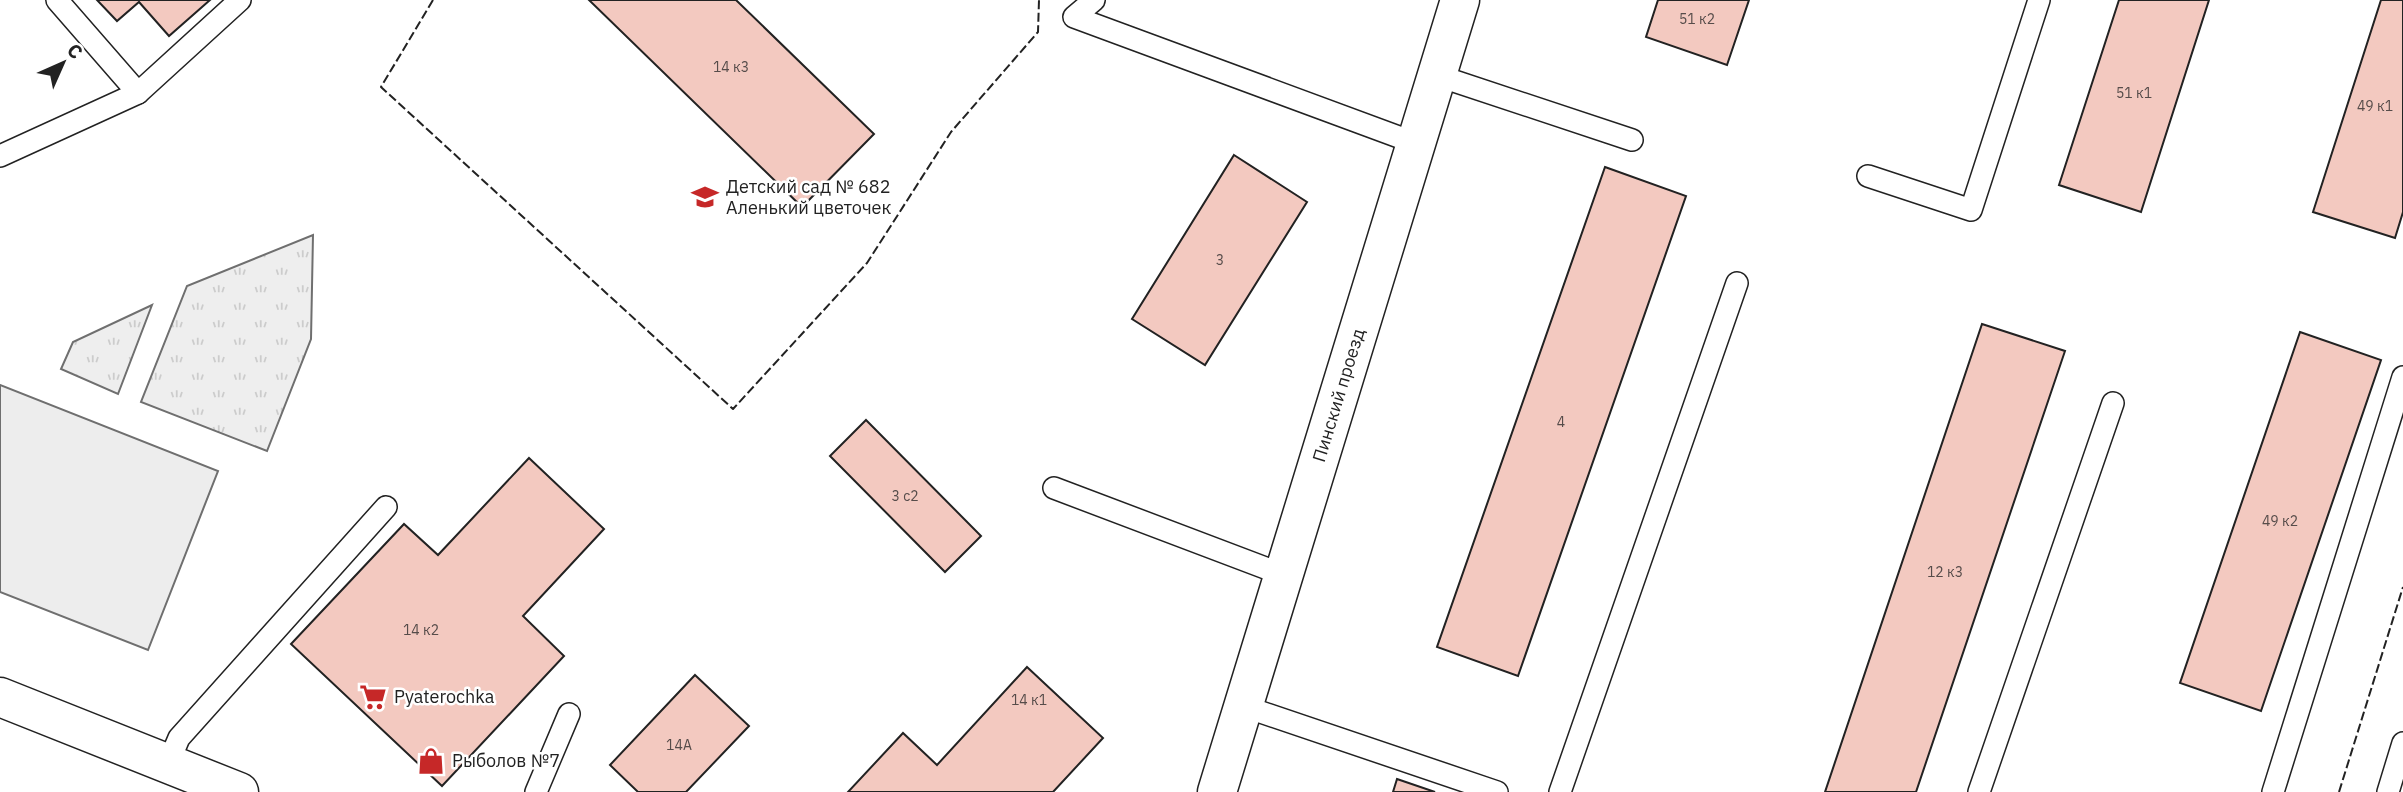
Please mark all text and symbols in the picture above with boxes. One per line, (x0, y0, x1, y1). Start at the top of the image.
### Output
house number: 51 к2 (1679, 10, 1715, 28)
north arrow (28, 28, 98, 98)
text: С (62, 38, 88, 64)
house number: 14 к3 (713, 58, 749, 76)
house number: 51 к1 (2116, 84, 2152, 102)
house number: 49 к1 (2357, 97, 2393, 115)
place label: Детский сад № 682 Аленький цветочек (726, 175, 892, 219)
school or university icon: Детский сад № 682 Аленький цветочек (690, 182, 720, 212)
house number: 3 (1216, 251, 1224, 269)
street label: Пинский проезд (1307, 325, 1370, 465)
house number: 4 (1557, 413, 1565, 431)
house number: 3 с2 (891, 487, 919, 505)
house number: 49 к2 (2262, 512, 2298, 530)
house number: 12 к3 (1927, 563, 1963, 581)
house number: 14 к2 (403, 621, 439, 639)
supermarket icon: Pyaterochka (358, 682, 388, 712)
place label: Pyaterochka (394, 685, 495, 708)
house number: 14 к1 (1011, 691, 1047, 709)
house number: 14А (666, 736, 692, 754)
shop icon: Рыболов №7 (416, 746, 446, 776)
place label: Рыболов №7 (452, 749, 560, 772)

